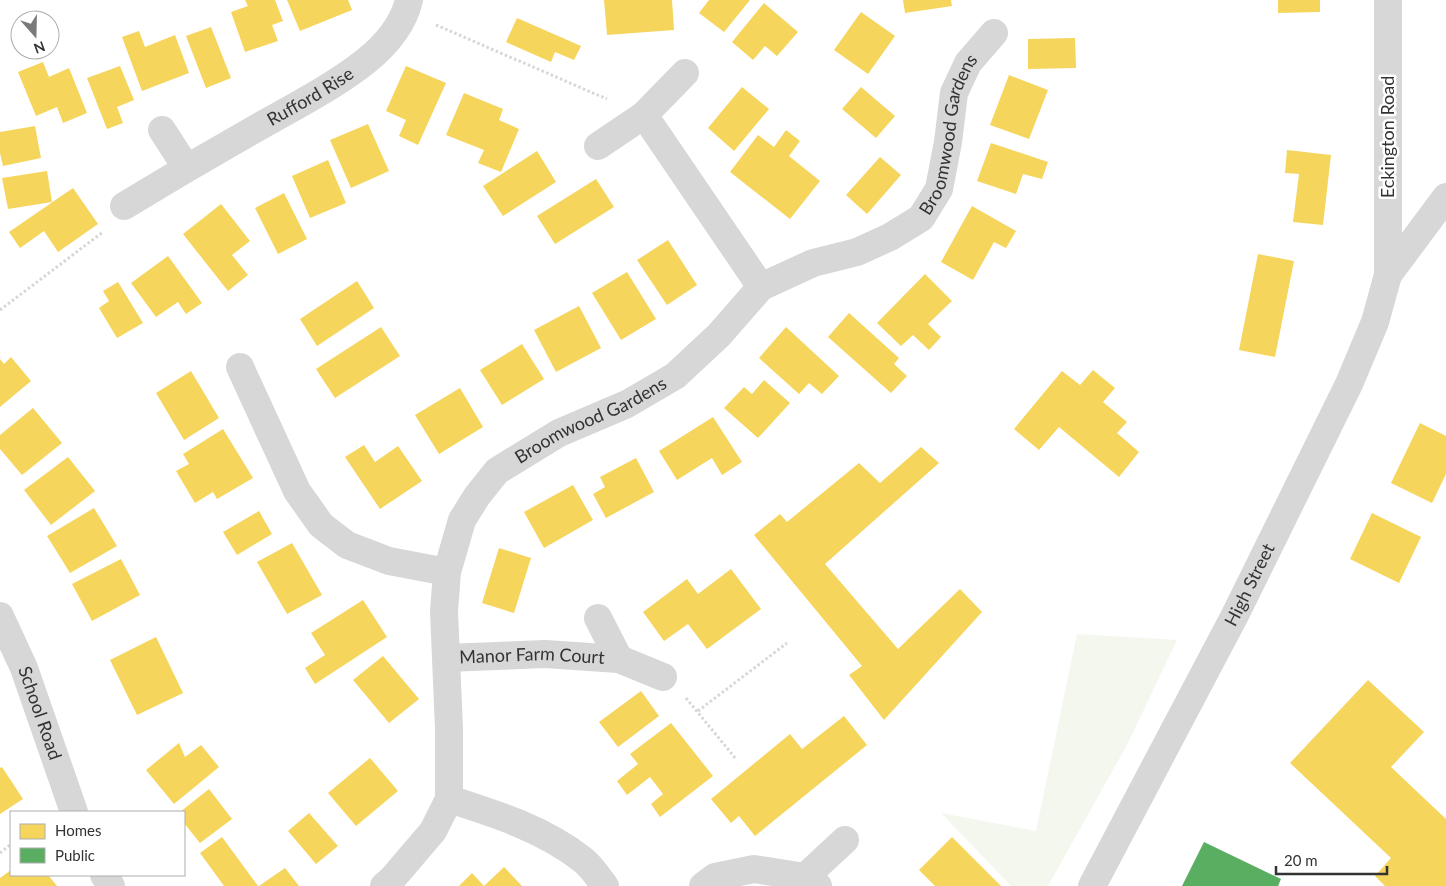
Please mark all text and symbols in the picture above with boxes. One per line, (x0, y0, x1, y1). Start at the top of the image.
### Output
north arrow (10, 10, 60, 60)
text: N (32, 38, 48, 58)
street label: Broomwood Gardens (914, 48, 981, 219)
street label: Rufford Rise (263, 62, 357, 130)
street label: Eckington Road (1376, 76, 1398, 198)
street label: Broomwood Gardens (510, 371, 670, 468)
street label: High Street (1219, 539, 1279, 629)
street label: Manor Farm Court (459, 642, 606, 668)
street label: School Road (14, 663, 67, 762)
legend (10, 811, 185, 876)
text: Homes (55, 821, 101, 839)
scale bar (1276, 844, 1387, 876)
text: Public (55, 846, 95, 864)
text: 20 m (1284, 851, 1318, 869)

